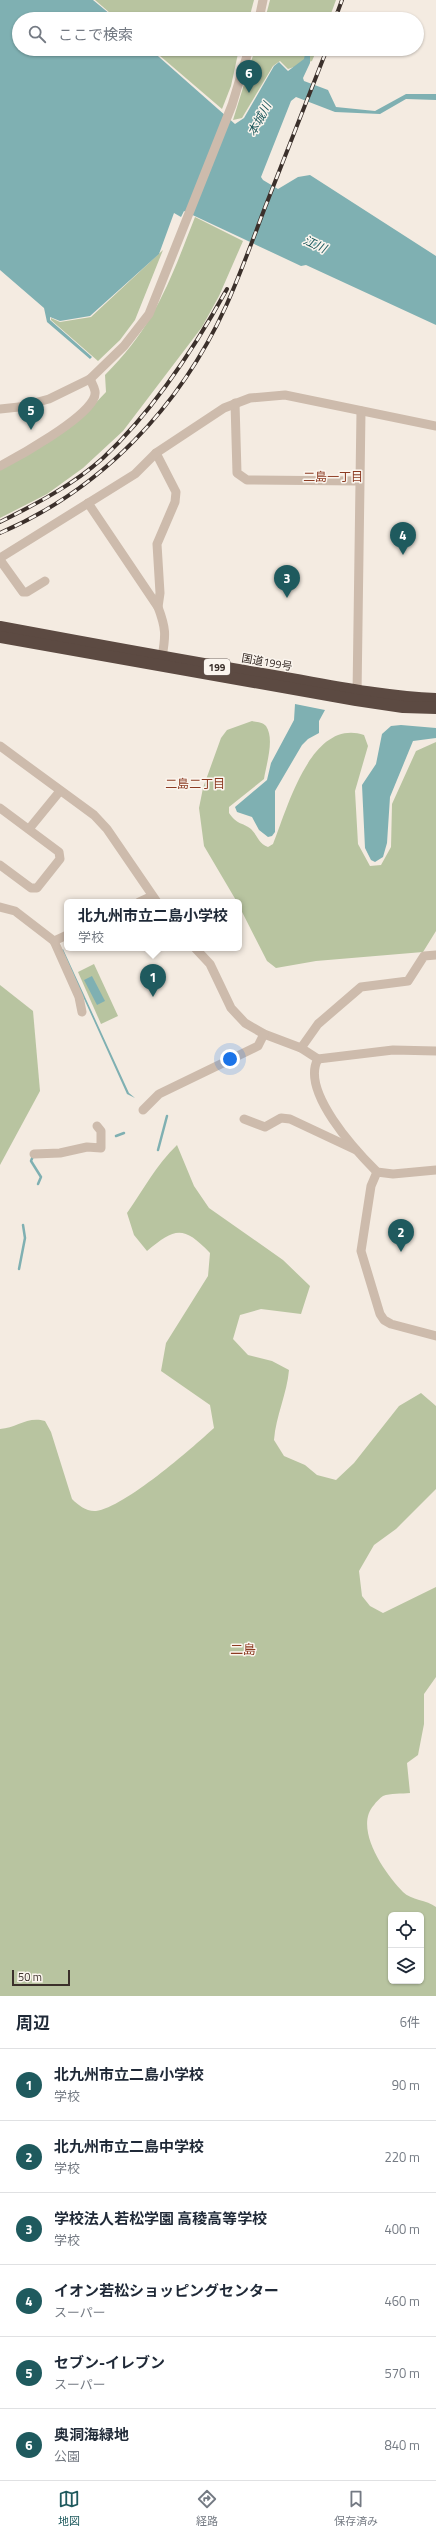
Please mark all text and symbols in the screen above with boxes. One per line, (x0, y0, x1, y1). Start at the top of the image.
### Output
search box (12, 12, 424, 56)
icon: search (26, 23, 48, 45)
text: ここで検索 (58, 23, 133, 46)
pin: 6 (236, 60, 262, 93)
water label: 本城川 (242, 97, 277, 139)
water label: 江川 (300, 230, 332, 259)
pin: 5 (18, 397, 44, 430)
district label: 二島一丁目 (303, 467, 363, 486)
pin: 4 (390, 522, 416, 555)
pin: 3 (274, 565, 300, 598)
street label: 国道199号 (240, 650, 294, 674)
road number: 199 (204, 659, 230, 675)
district label: 二島二丁目 (165, 774, 225, 793)
popup (64, 899, 242, 951)
text: 北九州市立二島小学校 (78, 904, 228, 927)
text: 学校 (78, 927, 104, 947)
pin: 1 (140, 964, 166, 997)
your location (220, 1049, 240, 1069)
pin: 2 (388, 1219, 414, 1252)
district label: 二島 (230, 1639, 256, 1659)
map controls (388, 1912, 424, 1984)
button: locate (388, 1912, 424, 1948)
button: layers (388, 1948, 424, 1984)
scale bar (12, 1968, 70, 1987)
text: 50 m (18, 1969, 42, 1985)
text: 周辺 (16, 2010, 50, 2036)
text: 6件 (400, 2012, 420, 2032)
text: 北九州市立二島小学校 (54, 2063, 204, 2086)
text: 1 (25, 2075, 33, 2095)
text: 90 m (392, 2075, 420, 2095)
text: 学校 (54, 2086, 80, 2106)
text: 北九州市立二島中学校 (54, 2135, 204, 2158)
text: 2 (25, 2147, 33, 2167)
text: 220 m (384, 2147, 420, 2167)
text: 学校 (54, 2158, 80, 2178)
text: 学校法人若松学園 高稜高等学校 (54, 2207, 267, 2230)
text: 3 (25, 2219, 33, 2239)
text: 400 m (384, 2219, 420, 2239)
text: 学校 (54, 2230, 80, 2250)
text: イオン若松ショッピングセンター (54, 2279, 279, 2302)
text: 4 (25, 2291, 33, 2311)
text: 460 m (384, 2291, 420, 2311)
text: スーパー (54, 2302, 106, 2322)
text: セブン-イレブン (54, 2351, 165, 2374)
text: 5 (25, 2363, 33, 2383)
text: 570 m (384, 2363, 420, 2383)
text: スーパー (54, 2374, 106, 2394)
text: 奥洞海緑地 (54, 2423, 129, 2446)
text: 6 (25, 2435, 33, 2455)
text: 840 m (384, 2435, 420, 2455)
text: 公園 (54, 2446, 80, 2466)
tab: 地図 (58, 2488, 80, 2529)
tab: 経路 (196, 2488, 218, 2529)
tab: 保存済み (334, 2488, 378, 2529)

